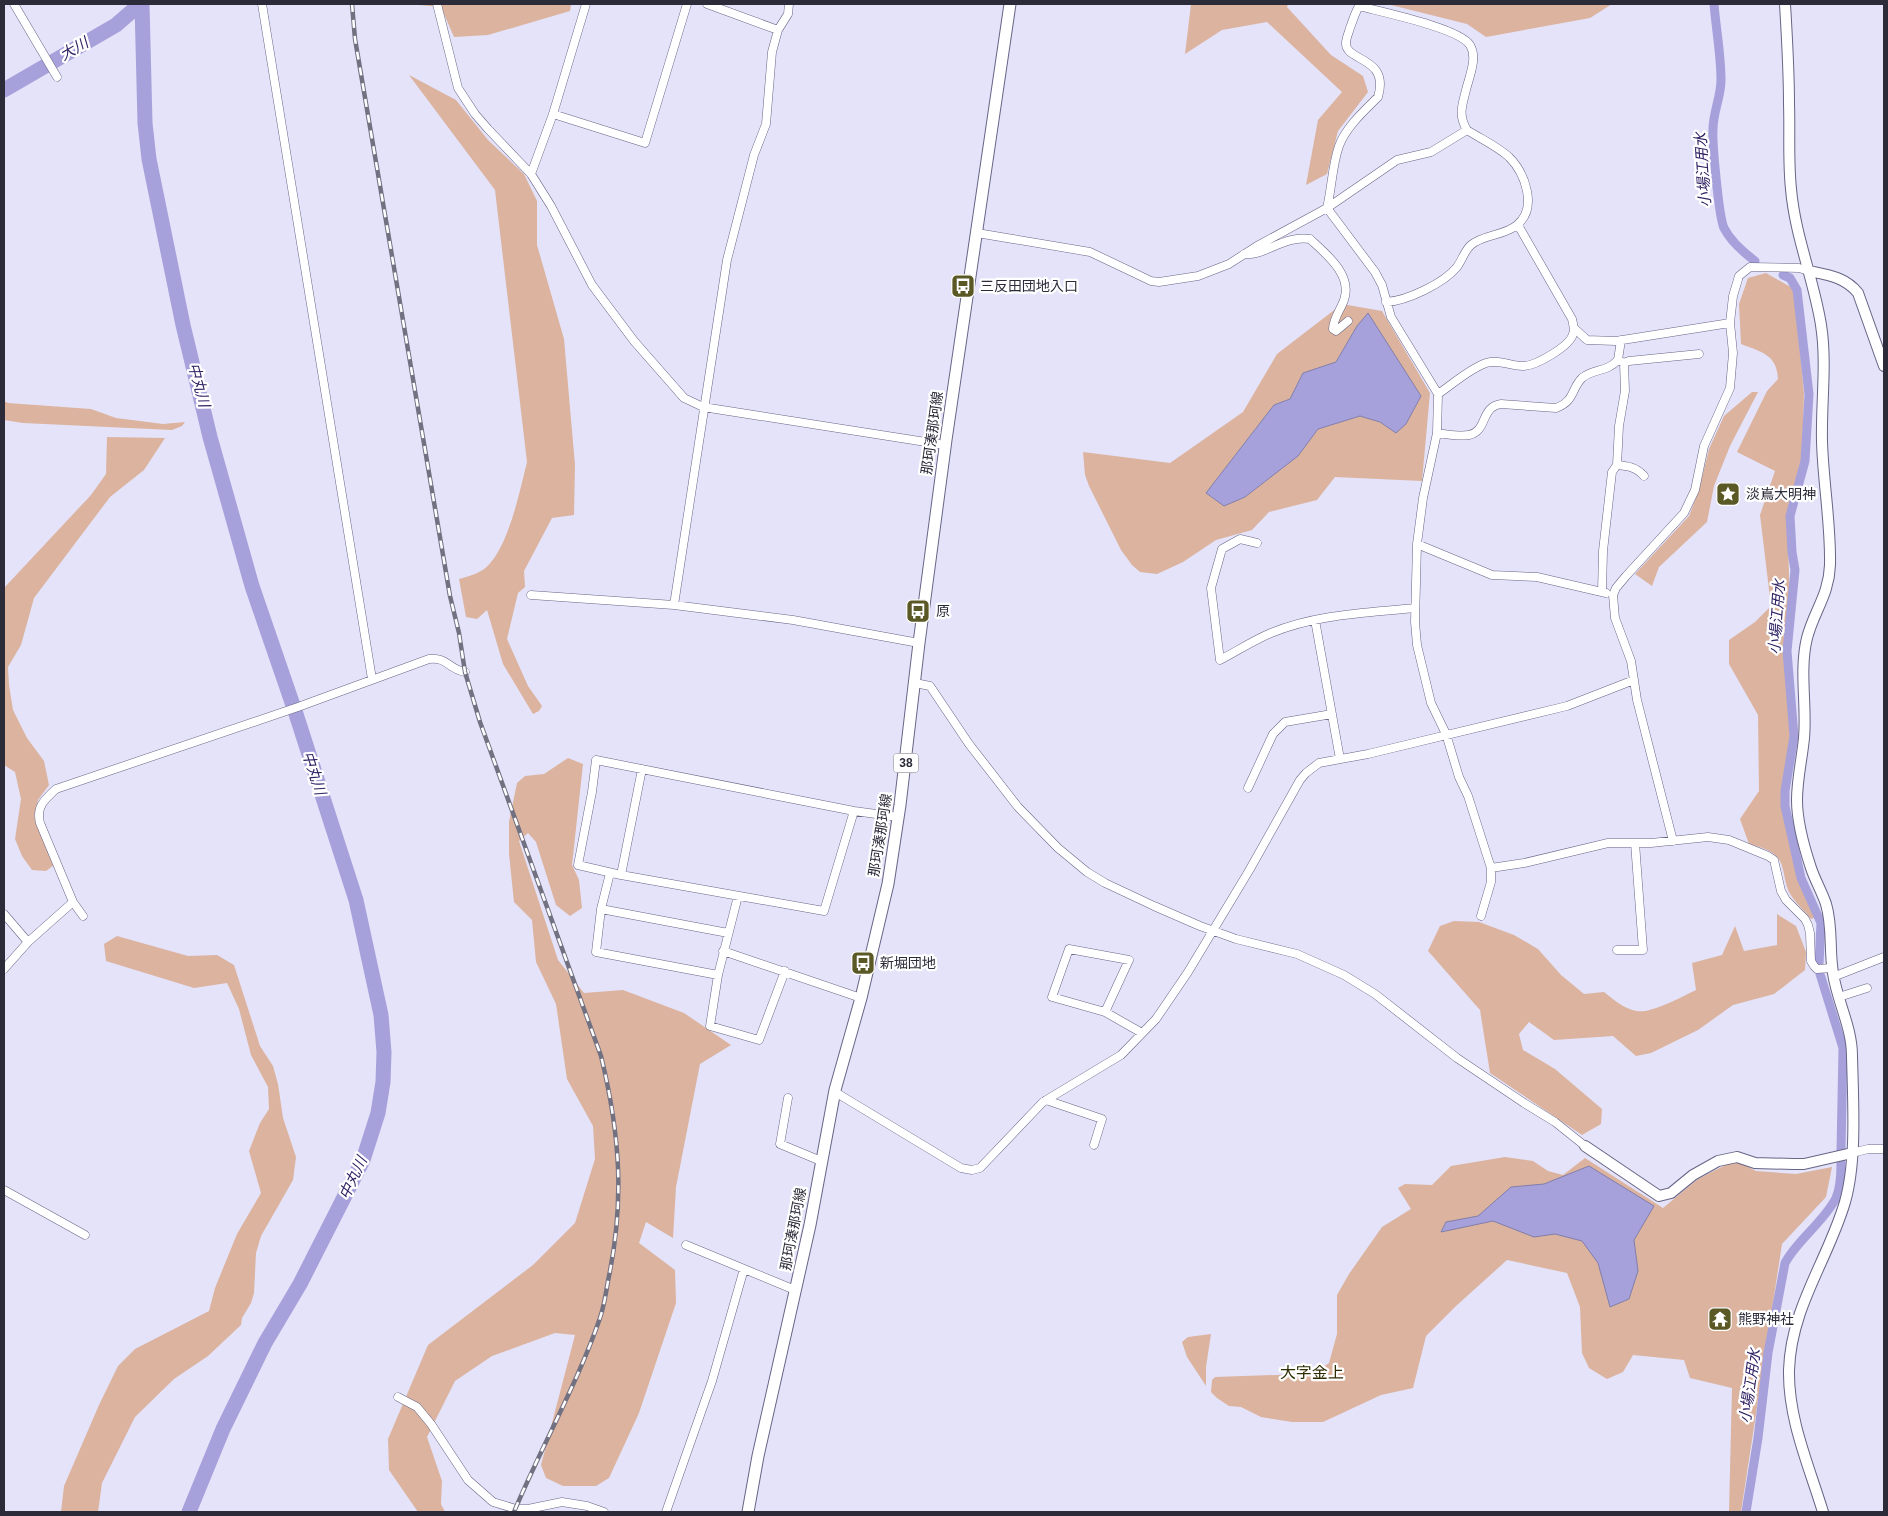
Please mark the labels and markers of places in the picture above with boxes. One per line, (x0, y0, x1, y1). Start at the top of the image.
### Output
bus stop icon: 三反田団地入口 (950, 273, 976, 299)
place label: 三反田団地入口 (980, 278, 1078, 294)
place icon: 淡嶌大明神 (1715, 481, 1741, 507)
place label: 淡嶌大明神 (1746, 486, 1816, 502)
bus stop icon: 原 (905, 598, 931, 624)
place label: 原 (936, 603, 950, 619)
bus stop icon: 新堀団地 (850, 950, 876, 976)
place label: 新堀団地 (880, 955, 936, 971)
temple icon: 熊野神社 (1707, 1306, 1733, 1332)
place label: 熊野神社 (1738, 1311, 1794, 1327)

